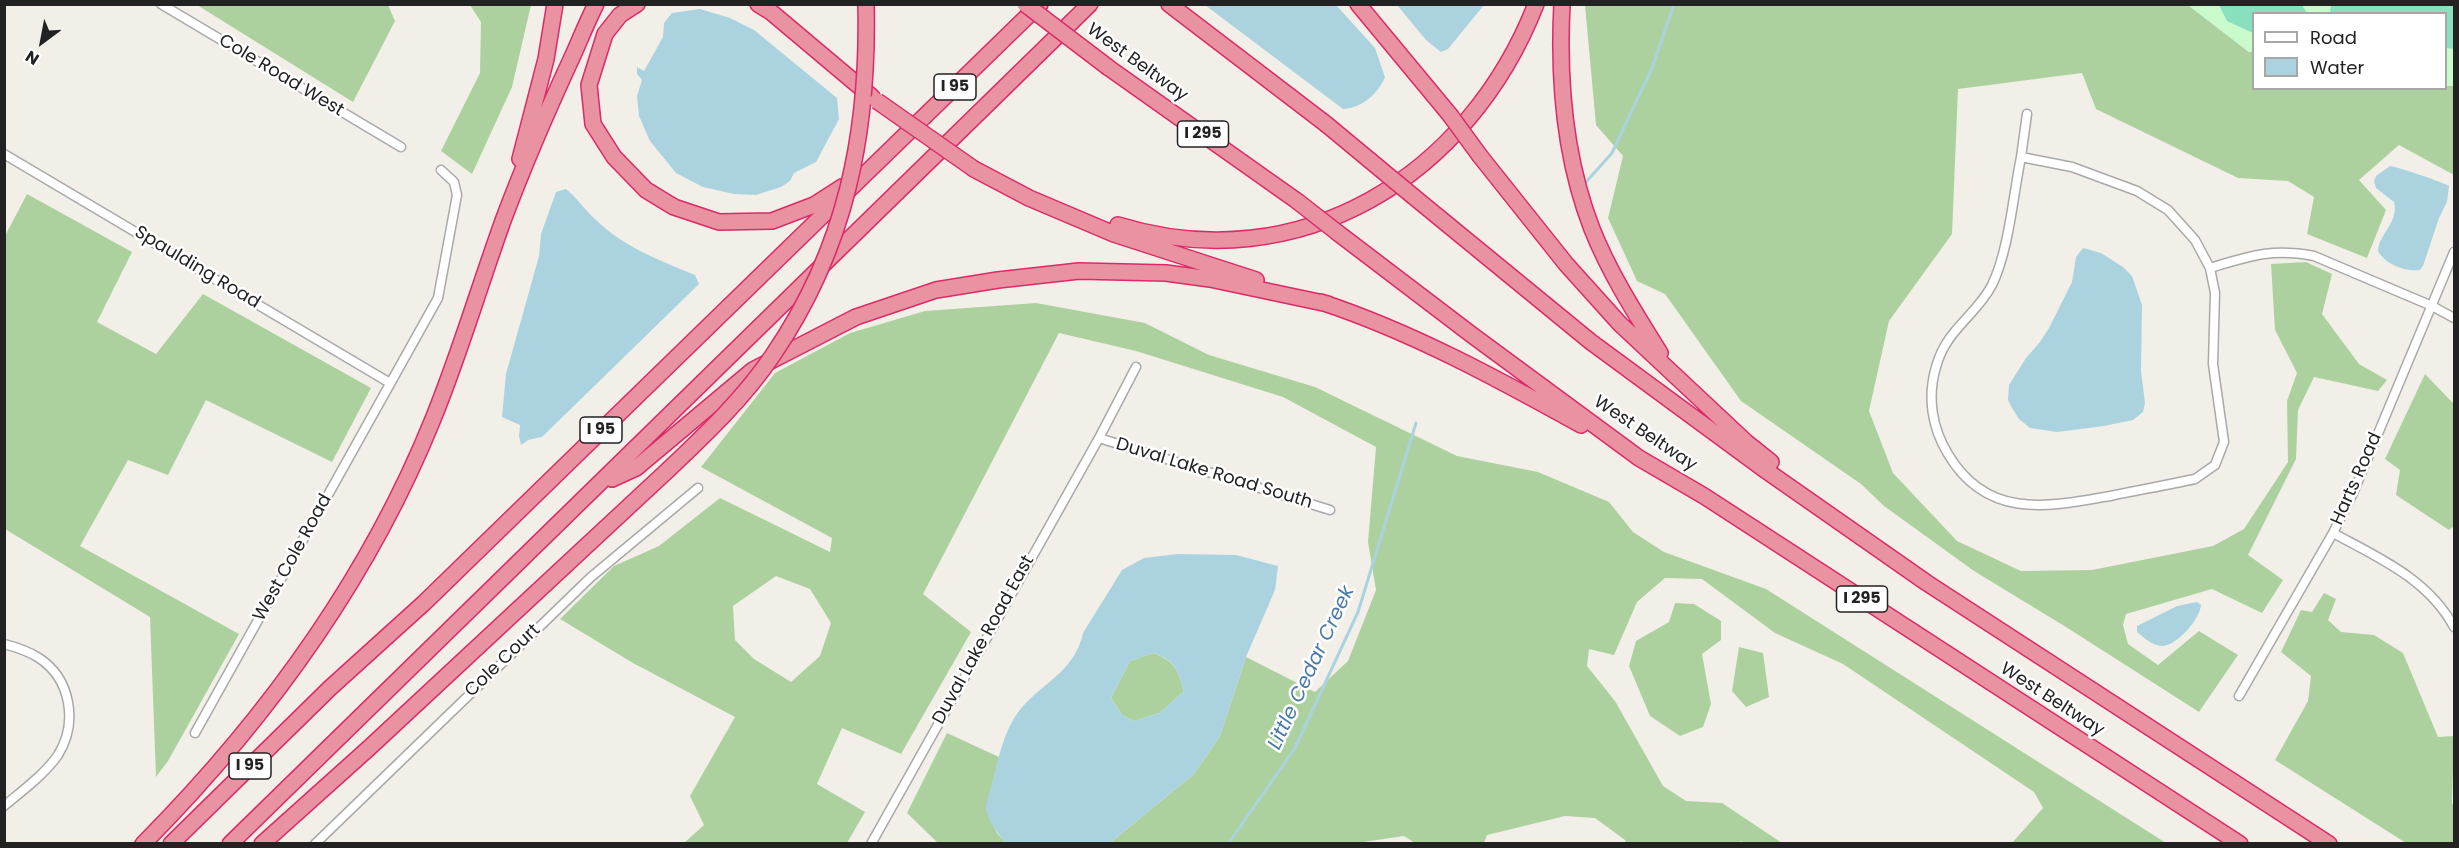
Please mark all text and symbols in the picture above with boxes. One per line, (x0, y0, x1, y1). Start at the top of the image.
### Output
north arrow (12, 12, 72, 72)
legend (2252, 12, 2447, 90)
street label: West Beltway (1082, 19, 1192, 107)
text: Road (2310, 25, 2357, 50)
street label: Cole Road West (215, 30, 347, 122)
text: N (21, 45, 43, 71)
text: Water (2310, 55, 2364, 80)
road number: I 95 (934, 74, 976, 100)
road number: I 295 (1178, 121, 1228, 147)
street label: Spaulding Road (130, 222, 264, 314)
street label: West Beltway (1589, 392, 1701, 476)
road number: I 95 (580, 417, 622, 443)
street label: Harts Road (2327, 429, 2387, 529)
street label: Duval Lake Road South (1113, 434, 1315, 514)
street label: West Cole Road (249, 491, 337, 625)
street label: Duval Lake Road East (929, 552, 1039, 728)
water label: Little Cedar Creek (1264, 582, 1360, 754)
road number: I 295 (1836, 586, 1888, 612)
street label: Cole Court (461, 620, 545, 702)
street label: West Beltway (1996, 658, 2108, 742)
road number: I 95 (229, 753, 271, 779)

